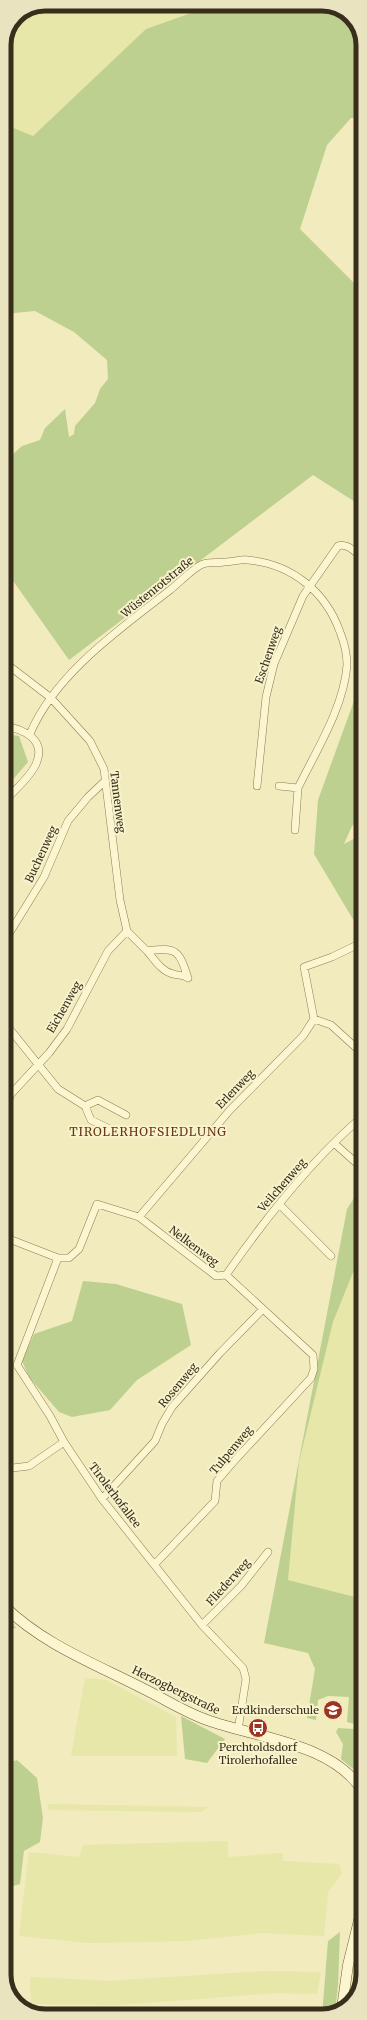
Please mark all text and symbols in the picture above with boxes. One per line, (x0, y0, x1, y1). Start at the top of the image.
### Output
street label: Wüstenrotstraße (117, 553, 196, 621)
street label: Eschenweg (252, 624, 284, 686)
street label: Tannenweg (107, 770, 129, 834)
street label: Buchenweg (22, 823, 60, 885)
street label: Eichenweg (44, 978, 85, 1035)
street label: Erlenweg (213, 1066, 257, 1112)
district label: TIROLERHOFSIEDLUNG (69, 1124, 227, 1139)
street label: Veilchenweg (254, 1155, 309, 1215)
street label: Nelkenweg (166, 1223, 222, 1269)
street label: Rosenweg (155, 1360, 201, 1410)
street label: Tulpenweg (207, 1423, 256, 1477)
street label: Tirolerhofallee (86, 1460, 144, 1531)
street label: Fliederweg (203, 1555, 253, 1609)
street label: Herzogbergstraße (130, 1663, 222, 1717)
school or university icon: Erdkinderschule (322, 1699, 344, 1721)
place label: Erdkinderschule (232, 1703, 319, 1717)
bus stop icon: Perchtoldsdorf Tirolerhofallee (247, 1717, 269, 1739)
place label: Perchtoldsdorf Tirolerhofallee (219, 1740, 298, 1767)

